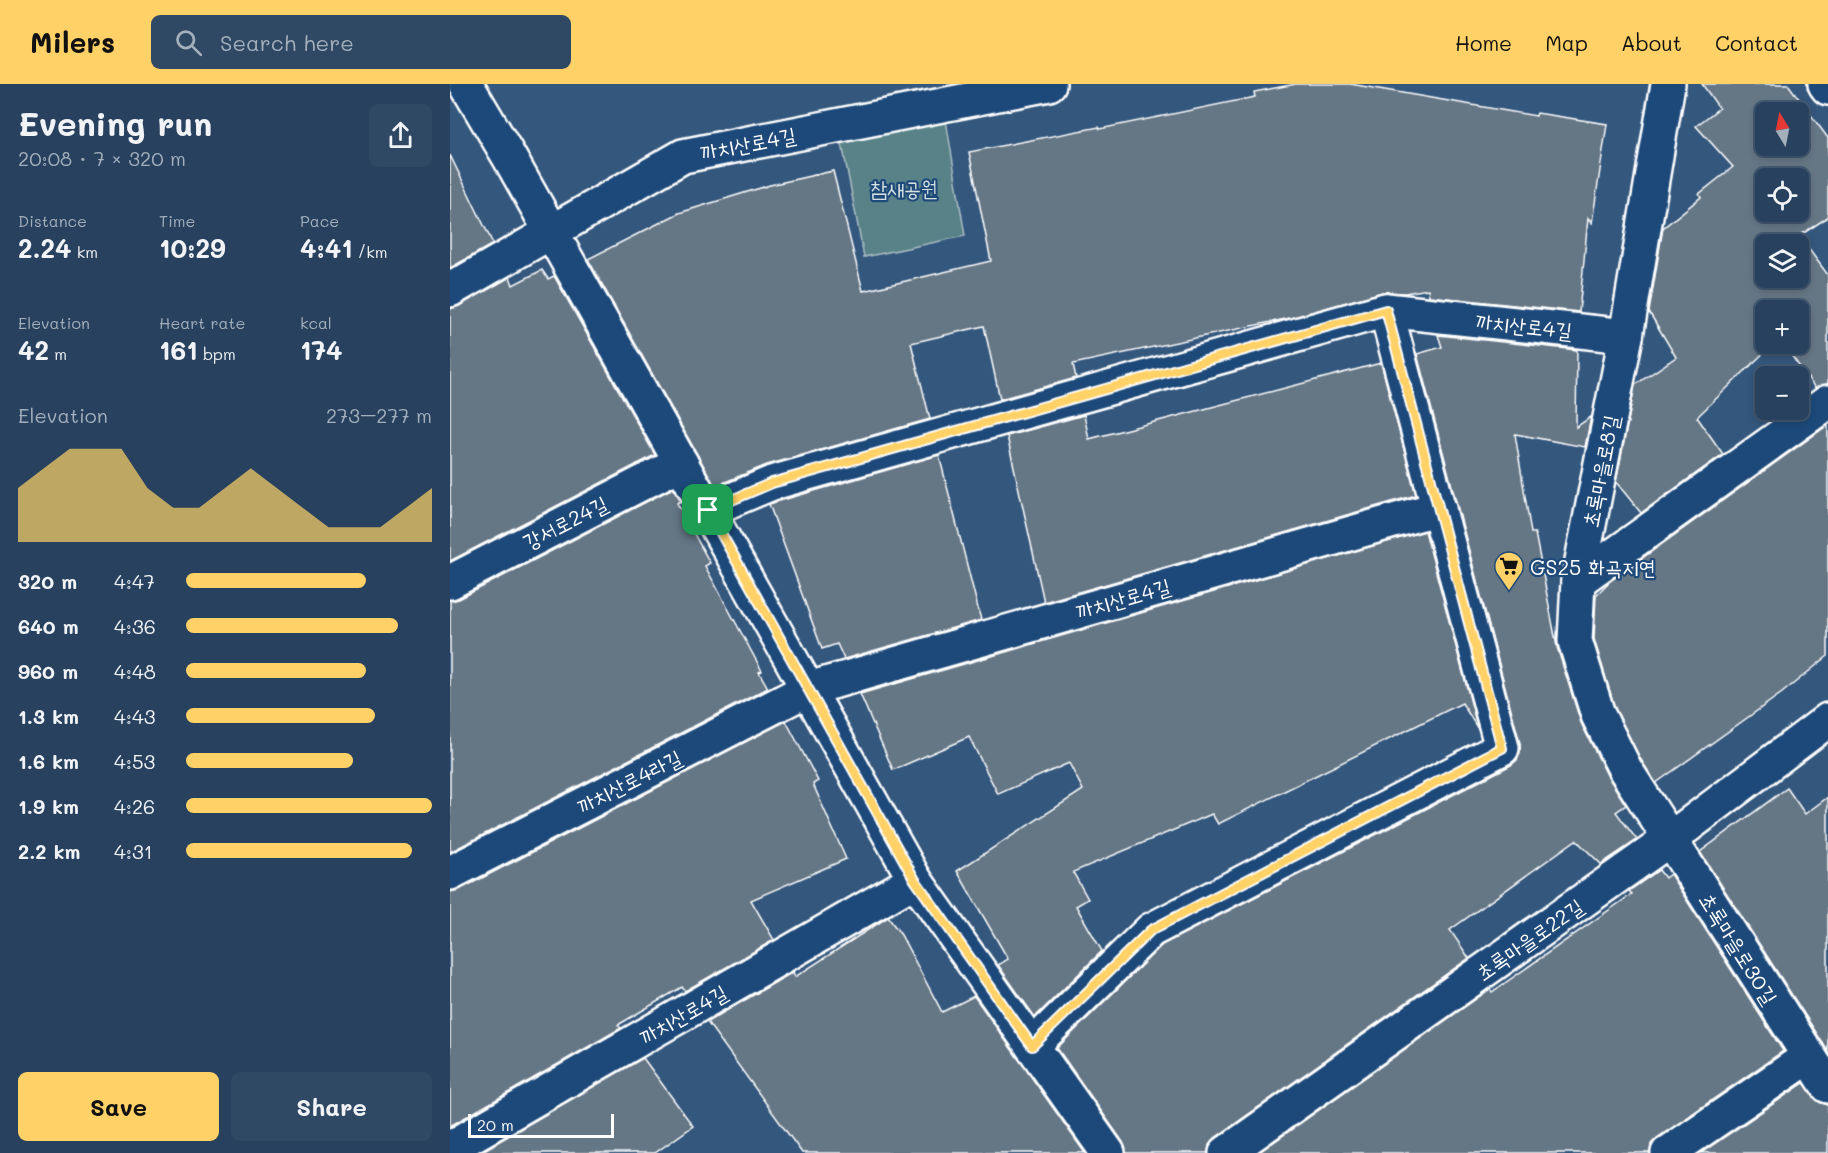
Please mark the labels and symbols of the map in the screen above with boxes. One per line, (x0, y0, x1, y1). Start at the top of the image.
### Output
north arrow (1755, 102, 1809, 156)
street label: 까치산로4길 (698, 120, 798, 165)
park label: 참새공원 (870, 174, 938, 201)
street label: 까치산로4길 (1474, 307, 1574, 343)
street label: 초록마을로8길 (1576, 412, 1624, 530)
pin (682, 484, 733, 535)
street label: 강서로24길 (518, 489, 612, 555)
supermarket icon: GS25 화곡지연 (1493, 550, 1525, 592)
place label: GS25 화곡지연 (1530, 553, 1656, 580)
street label: 까치산로4길 (1073, 572, 1173, 624)
street label: 까치산로4라길 (572, 743, 686, 819)
street label: 초록마을로30길 (1694, 887, 1784, 1009)
street label: 초록마을로22길 (1470, 892, 1588, 986)
street label: 까치산로4길 (634, 978, 732, 1050)
scale bar (468, 1111, 614, 1138)

